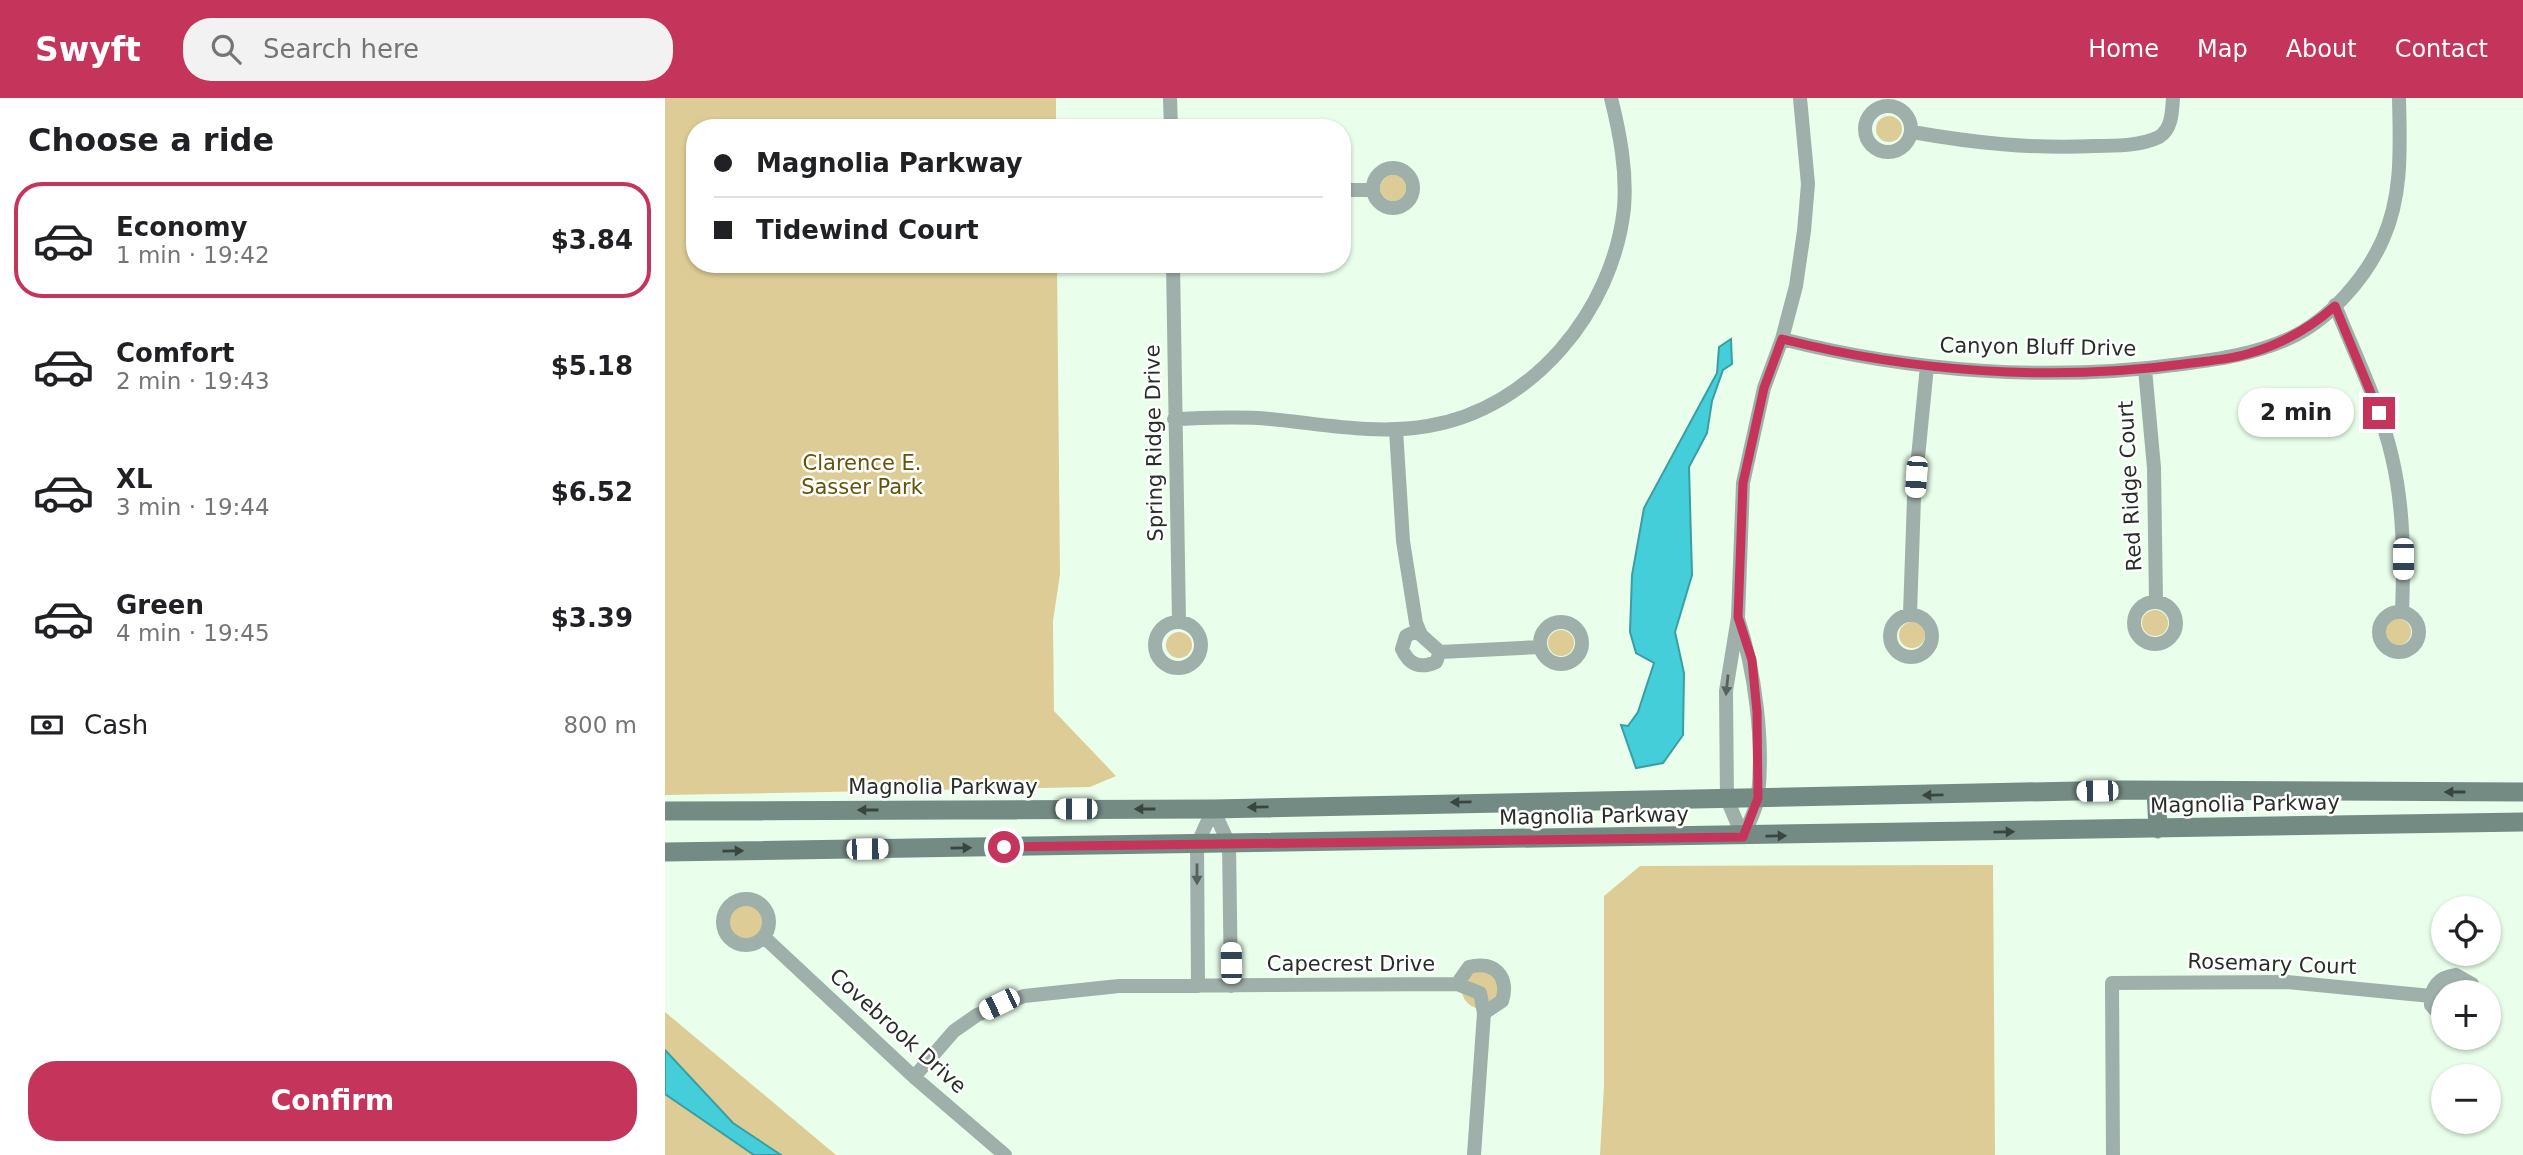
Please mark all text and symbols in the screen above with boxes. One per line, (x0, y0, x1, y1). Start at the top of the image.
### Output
search box (183, 18, 673, 81)
text: Swyft (35, 30, 141, 69)
icon: search (207, 30, 245, 68)
text: Search here (263, 34, 419, 64)
text: Home (2088, 35, 2159, 63)
text: Map (2197, 35, 2248, 63)
text: About (2286, 35, 2357, 63)
text: Contact (2395, 35, 2488, 63)
text: Choose a ride (28, 121, 274, 159)
text: Magnolia Parkway (756, 148, 1023, 178)
icon: car (32, 209, 95, 272)
text: Economy (116, 212, 247, 242)
text: Tidewind Court (756, 215, 979, 245)
text: $3.84 (551, 225, 633, 255)
text: 1 min · 19:42 (116, 242, 270, 268)
street label: Canyon Bluff Drive (1939, 333, 2137, 361)
icon: car (32, 335, 95, 398)
text: Comfort (116, 338, 234, 368)
street label: Spring Ridge Drive (1140, 344, 1168, 542)
text: $5.18 (551, 351, 633, 381)
text: 2 min · 19:43 (116, 368, 270, 394)
callout: 2 min (2239, 388, 2355, 438)
route end (2363, 397, 2395, 429)
text: 2 min (2260, 399, 2332, 425)
street label: Red Ridge Court (2114, 400, 2146, 572)
park label: Clarence E. Sasser Park (801, 451, 924, 499)
car (1905, 455, 1928, 499)
icon: car (32, 461, 95, 524)
text: XL (116, 464, 153, 494)
text: $6.52 (551, 477, 633, 507)
text: 3 min · 19:44 (116, 494, 270, 520)
car (2393, 538, 2414, 580)
icon: car (32, 587, 95, 650)
text: Green (116, 590, 204, 620)
text: $3.39 (551, 603, 633, 633)
text: 4 min · 19:45 (116, 620, 270, 646)
one-way arrow (1722, 674, 1733, 696)
icon: cash (28, 706, 66, 744)
text: Cash (84, 710, 148, 740)
text: 800 m (563, 712, 637, 738)
street label: Magnolia Parkway (848, 775, 1038, 799)
car (2076, 780, 2119, 802)
one-way arrow (2444, 786, 2466, 798)
one-way arrow (1922, 789, 1944, 800)
street label: Magnolia Parkway (2150, 790, 2340, 818)
one-way arrow (1450, 797, 1472, 808)
car (1056, 799, 1098, 820)
one-way arrow (1247, 802, 1269, 813)
street label: Magnolia Parkway (1499, 802, 1689, 830)
one-way arrow (1134, 803, 1156, 815)
one-way arrow (857, 804, 879, 816)
one-way arrow (1993, 826, 2015, 837)
one-way arrow (1765, 830, 1787, 842)
route start (988, 831, 1020, 863)
car (846, 838, 889, 860)
one-way arrow (950, 842, 972, 854)
one-way arrow (722, 845, 744, 857)
one-way arrow (1192, 863, 1203, 885)
map controls (2431, 896, 2501, 1134)
button: locate (2431, 896, 2501, 966)
car (1221, 942, 1242, 984)
street label: Rosemary Court (2187, 949, 2357, 979)
street label: Capecrest Drive (1267, 952, 1435, 976)
street label: Covebrook Drive (825, 964, 971, 1098)
button: + (2431, 980, 2501, 1050)
car (976, 985, 1023, 1023)
button: Confirm (28, 1061, 637, 1141)
button: − (2431, 1064, 2501, 1134)

